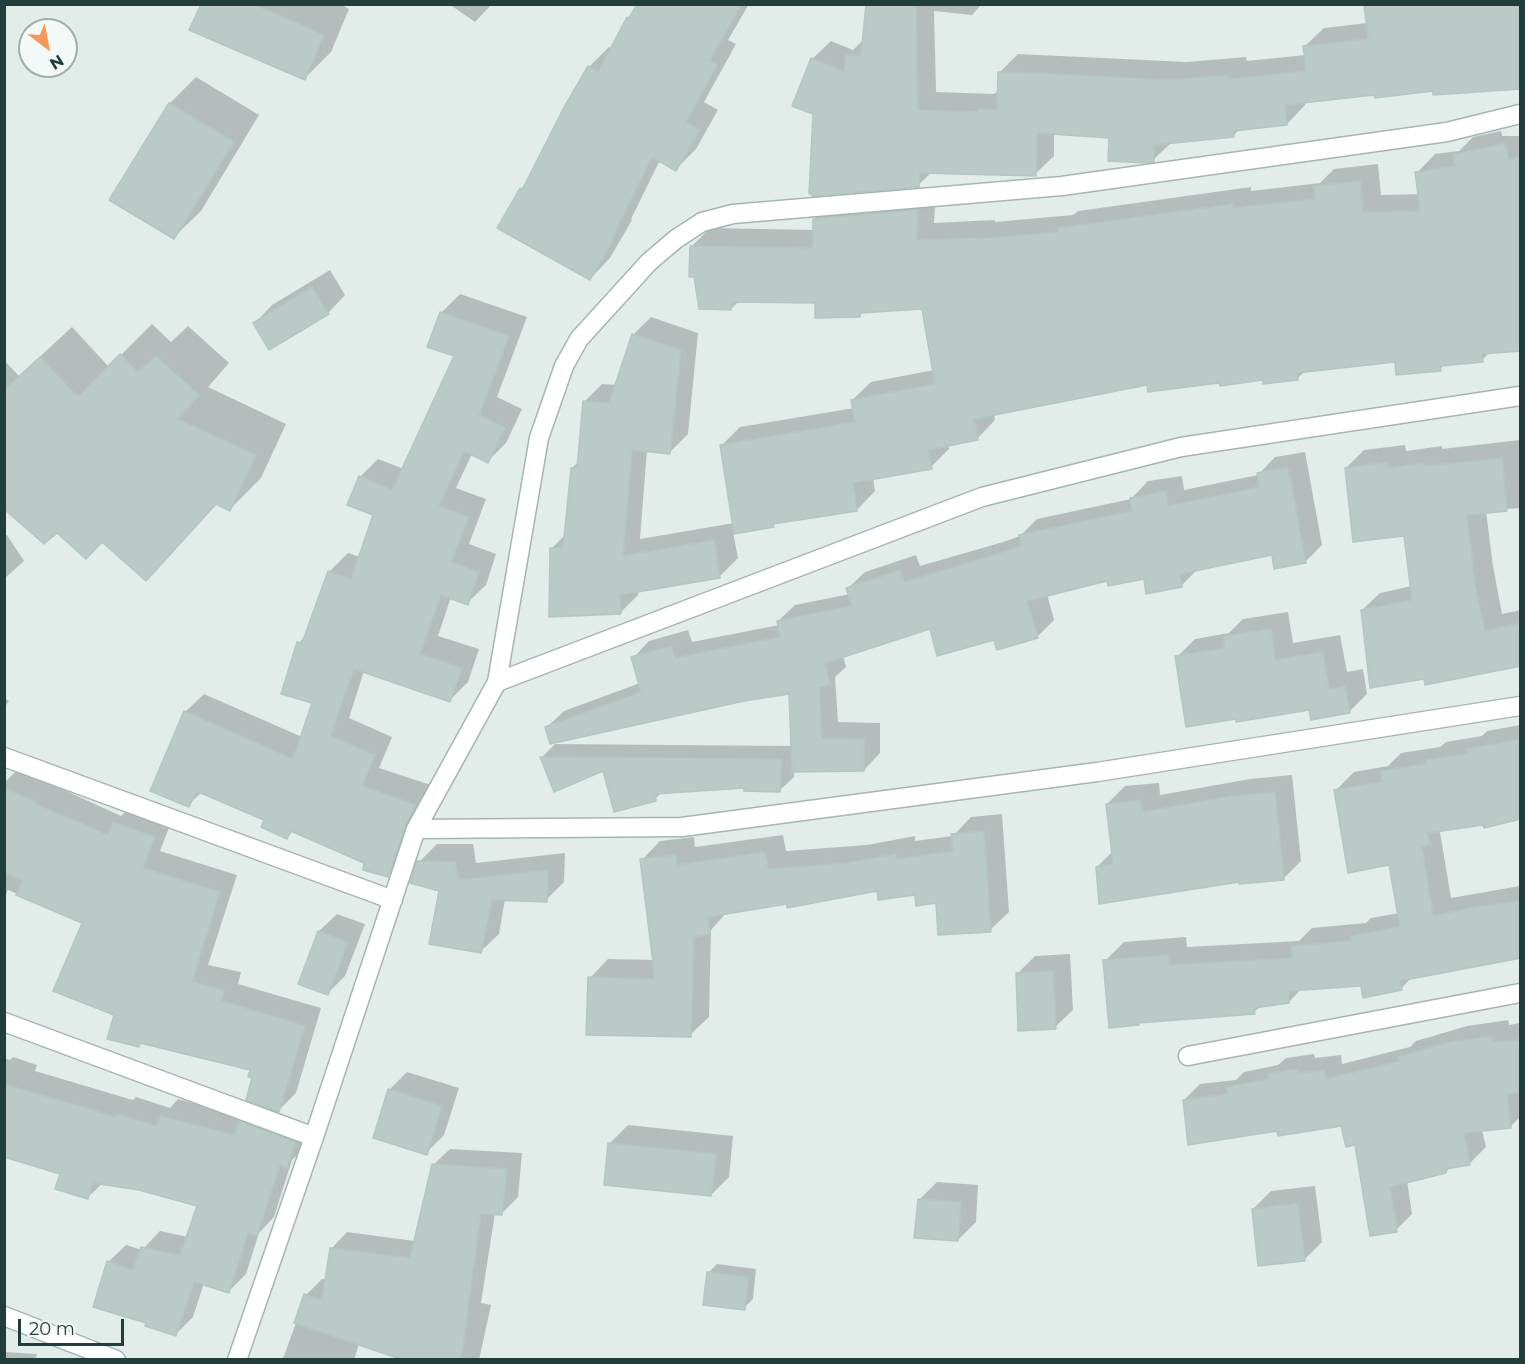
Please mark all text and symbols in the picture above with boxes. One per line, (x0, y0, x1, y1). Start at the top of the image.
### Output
north arrow (18, 18, 78, 78)
text: N (46, 51, 67, 73)
scale bar (21, 1307, 128, 1345)
text: 20 m (29, 1318, 75, 1340)

